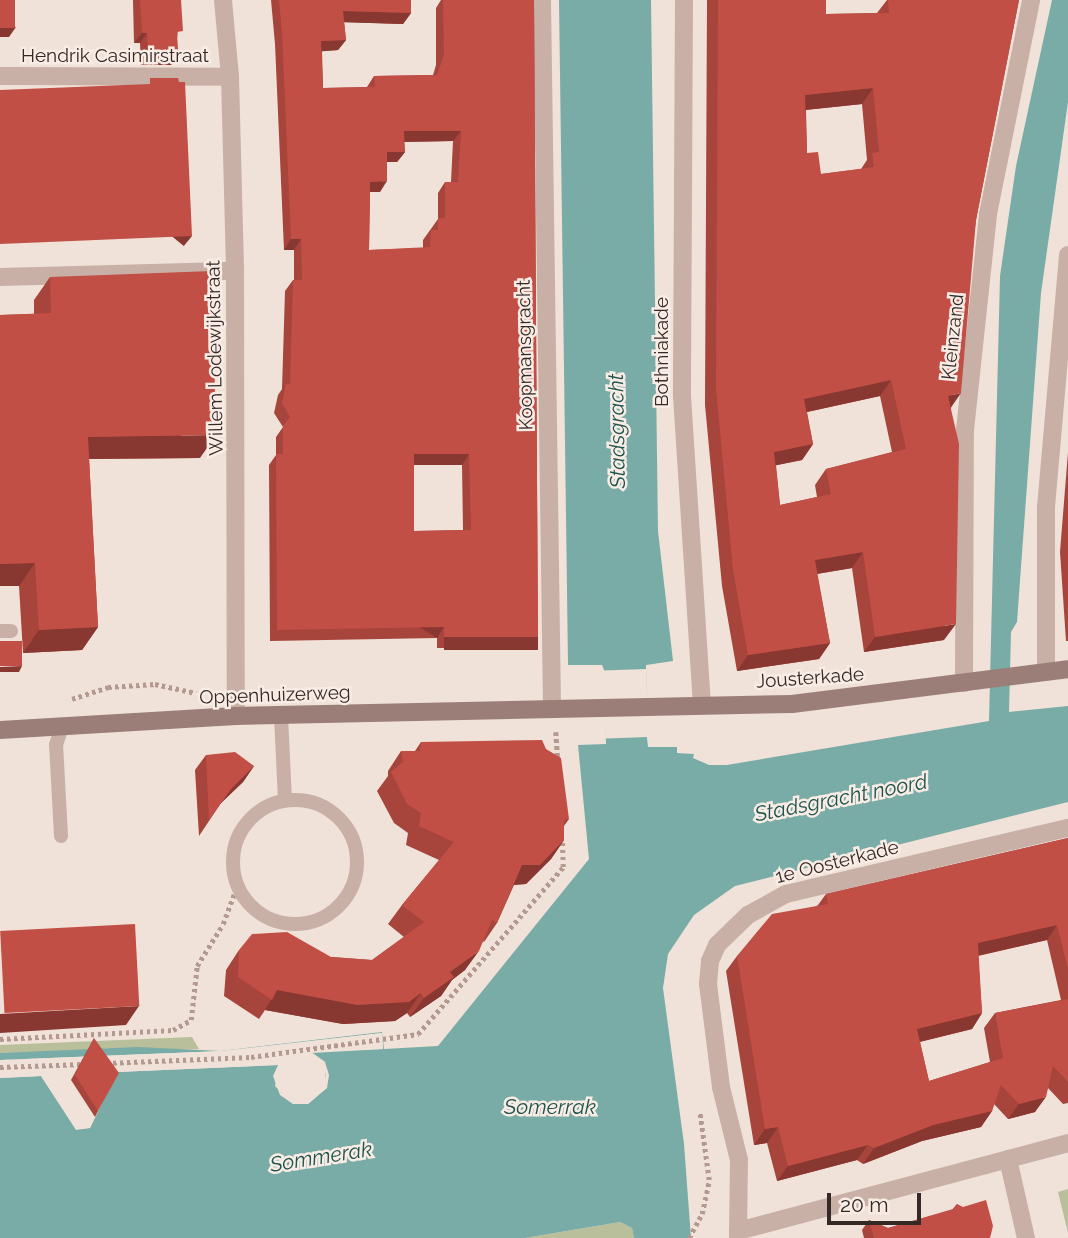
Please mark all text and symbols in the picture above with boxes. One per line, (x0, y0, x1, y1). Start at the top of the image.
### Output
street label: Hendrik Casimirstraat (21, 45, 209, 67)
street label: Willem Lodewijkstraat (202, 260, 228, 456)
street label: Koopmansgracht (512, 280, 538, 430)
street label: Kleinzand (937, 293, 969, 381)
street label: Bothniakade (651, 297, 673, 407)
water label: Stadsgracht (603, 373, 631, 489)
street label: Jousterkade (755, 663, 865, 693)
street label: Oppenhuizerweg (199, 681, 351, 709)
water label: Stadsgracht noord (752, 769, 930, 827)
street label: 1e Oosterkade (773, 836, 901, 888)
water label: Somerrak (504, 1094, 596, 1120)
water label: Sommerak (268, 1136, 374, 1178)
scale bar (830, 1178, 925, 1222)
text: 20 m (840, 1192, 888, 1217)

